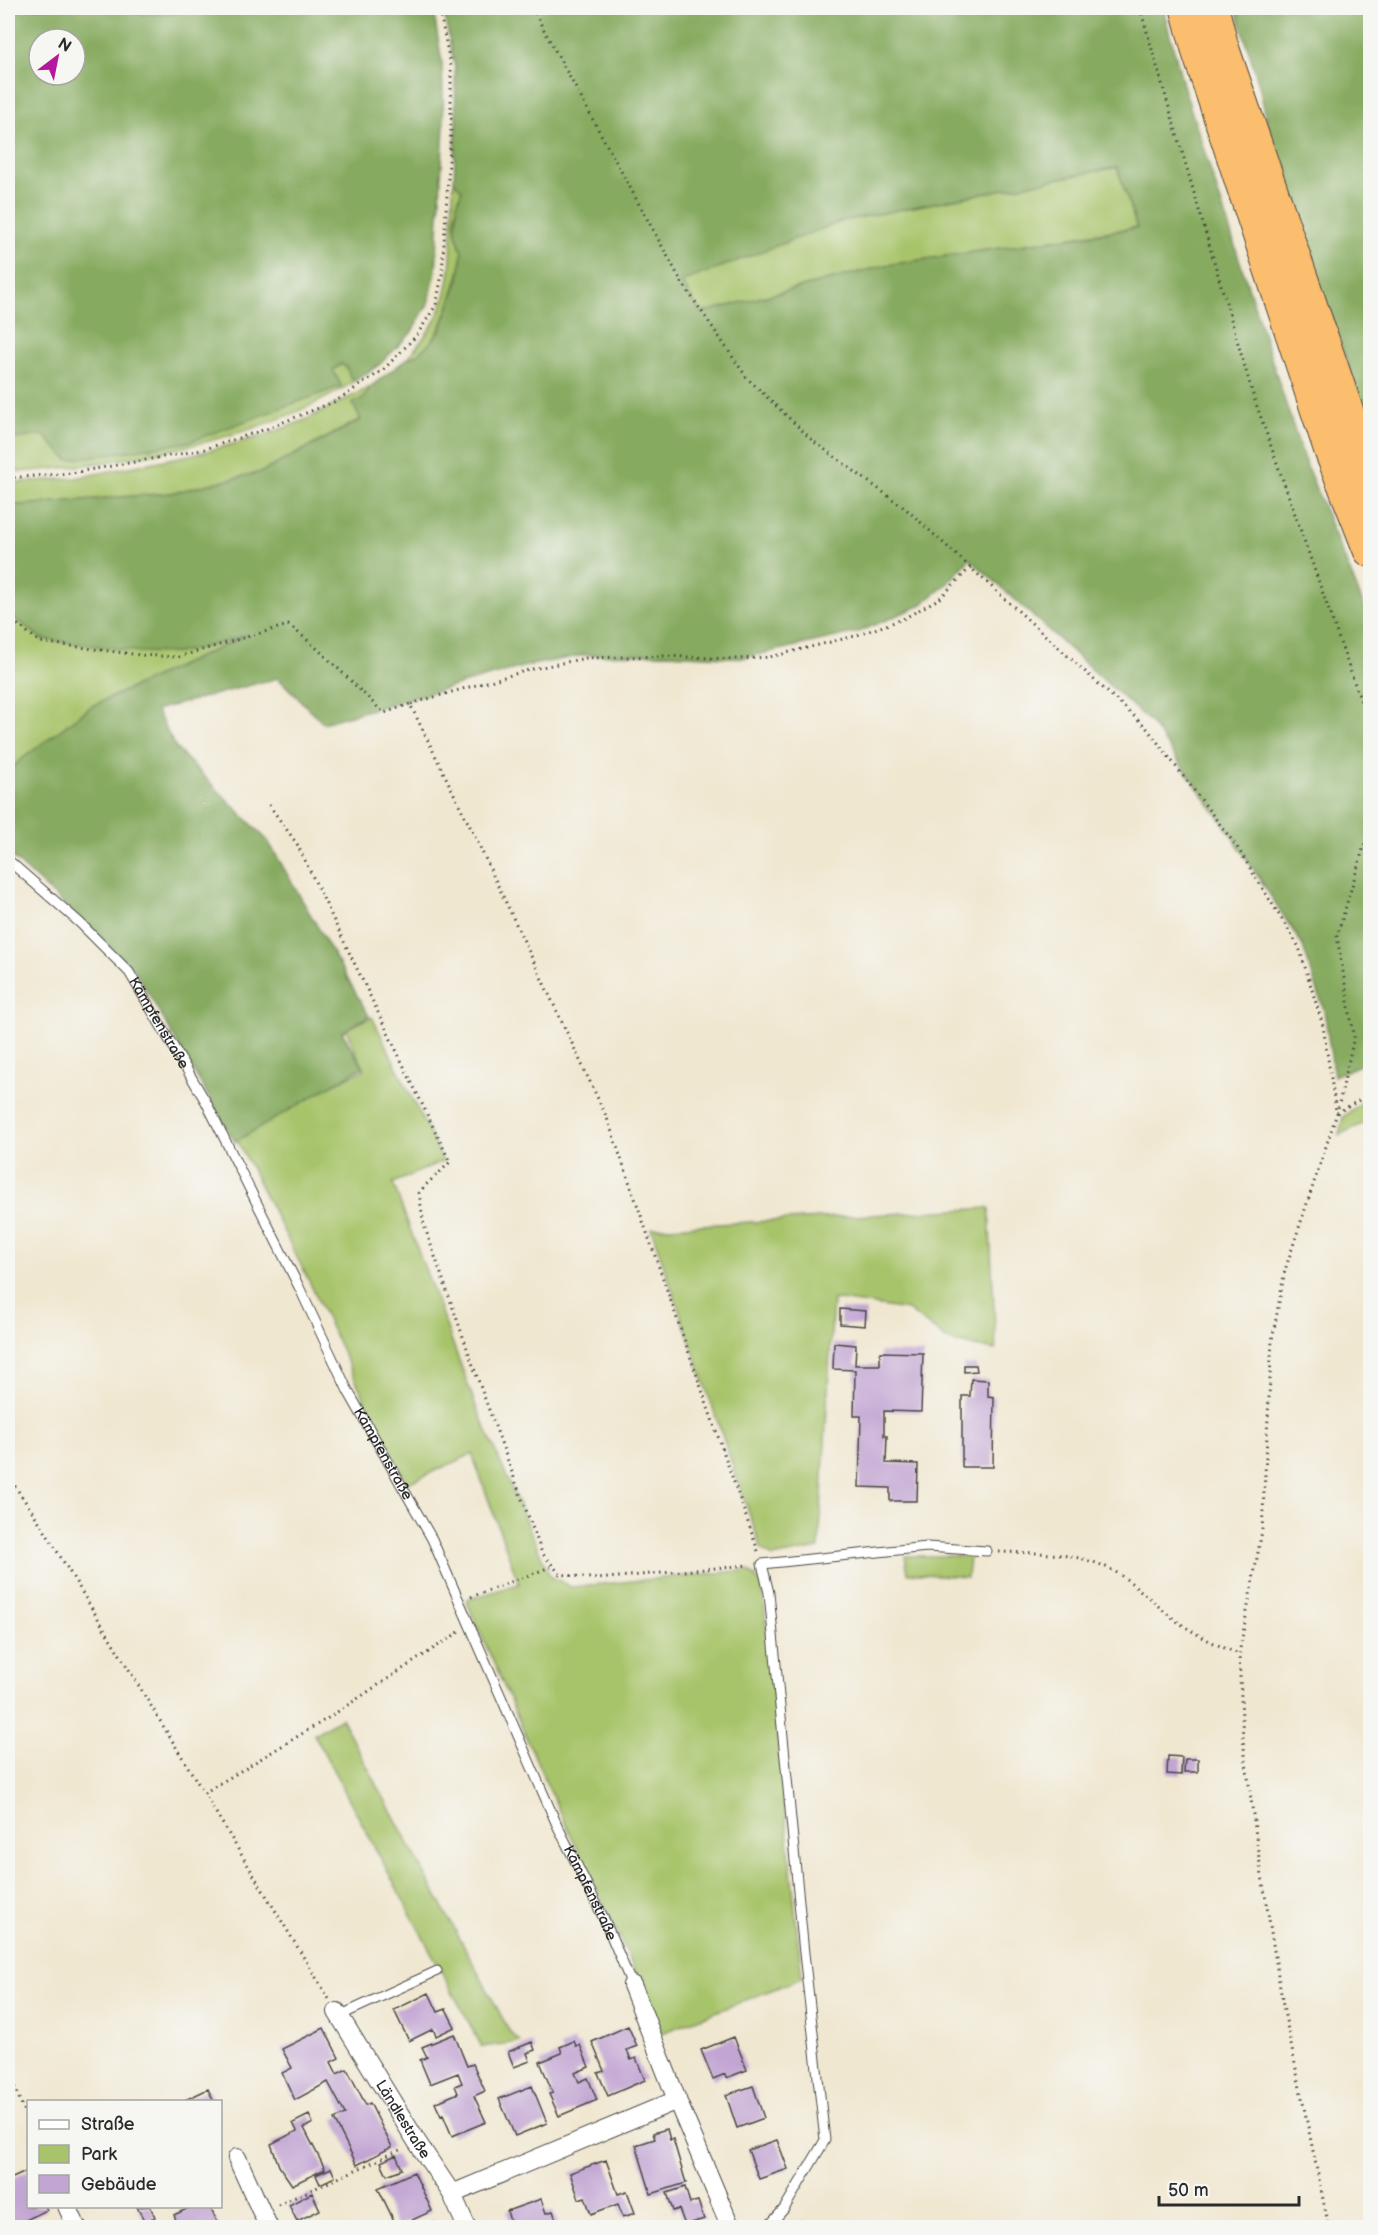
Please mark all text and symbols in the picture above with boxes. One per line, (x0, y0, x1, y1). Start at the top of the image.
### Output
north arrow (27, 27, 87, 87)
text: N (54, 34, 74, 57)
street label: Kämpfenstraße (125, 973, 194, 1072)
street label: Kämpfenstraße (350, 1404, 417, 1503)
street label: Kämpfenstraße (559, 1842, 621, 1943)
street label: Ländlestraße (372, 2076, 435, 2162)
legend (27, 2100, 222, 2208)
text: Straße (81, 2114, 135, 2135)
text: Park (81, 2144, 117, 2165)
scale bar (1159, 2169, 1298, 2207)
text: Gebäude (81, 2174, 157, 2195)
text: 50 m (1168, 2180, 1209, 2201)

